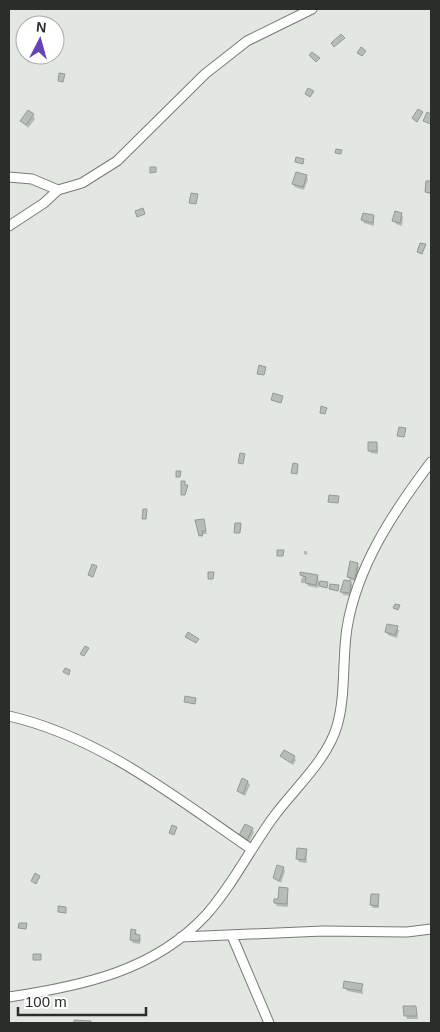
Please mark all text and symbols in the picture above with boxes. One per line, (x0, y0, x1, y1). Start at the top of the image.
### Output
north arrow (15, 15, 65, 65)
text: N (35, 19, 47, 36)
scale bar (18, 984, 145, 1016)
text: 100 m (25, 993, 67, 1010)

